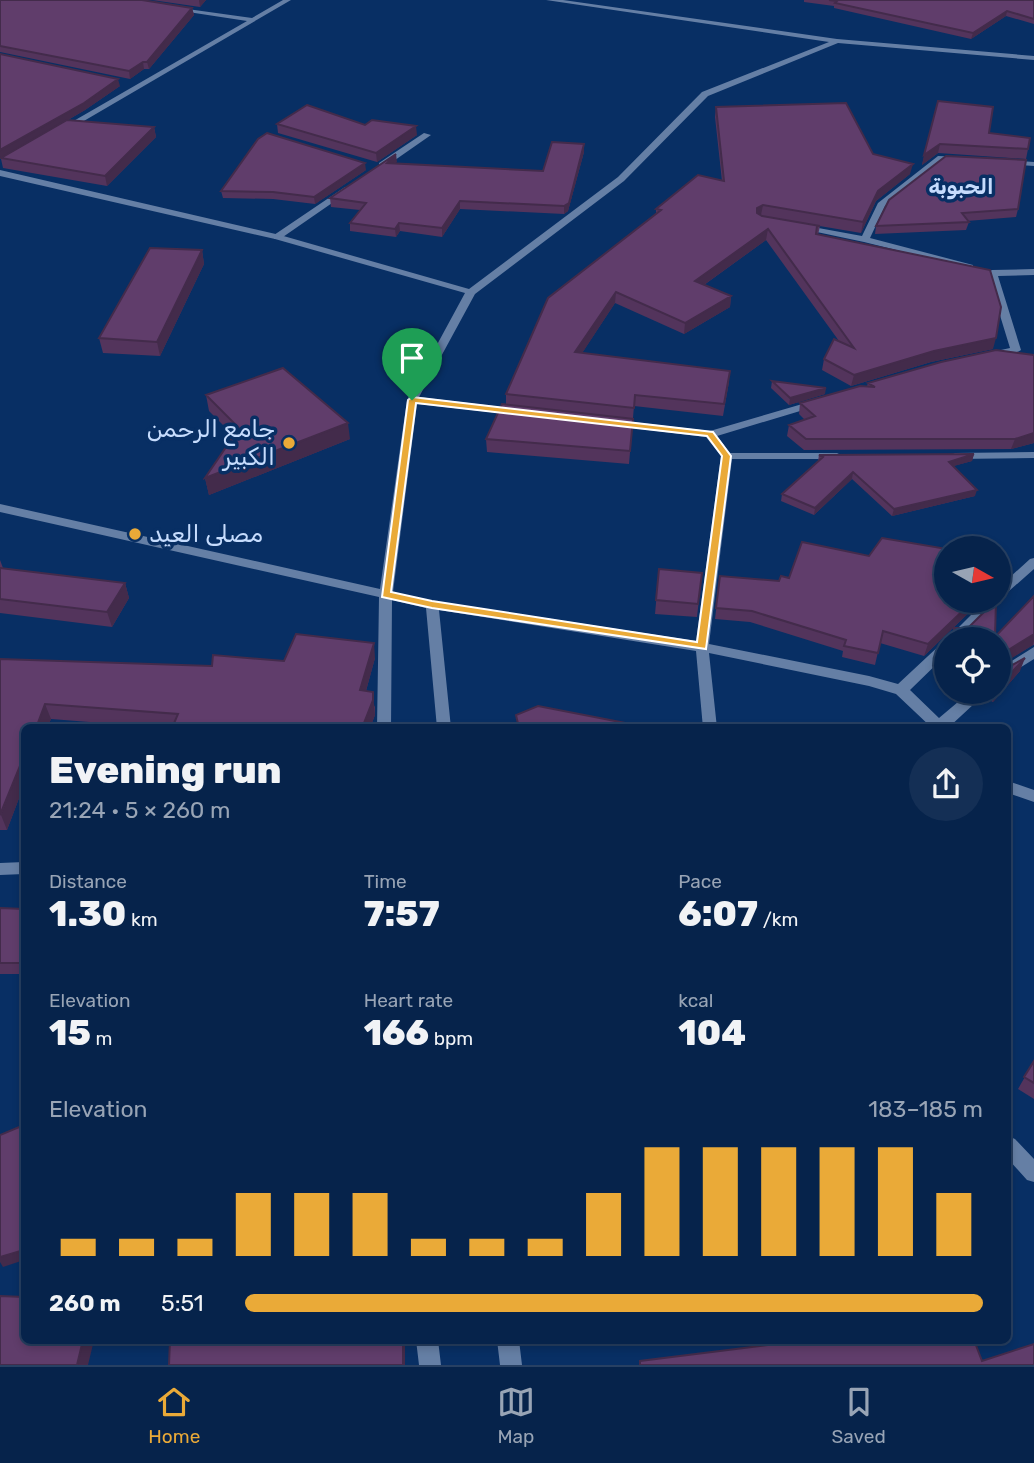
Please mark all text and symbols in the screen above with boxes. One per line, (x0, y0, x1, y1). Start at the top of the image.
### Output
district label: الحبوبة (928, 174, 994, 200)
pin (382, 328, 442, 400)
icon: arrive (393, 339, 431, 377)
place label: جامع الرحمن الكبير (147, 415, 275, 471)
marker: جامع الرحمن الكبير (281, 435, 297, 451)
place label: مصلى العيد (149, 520, 263, 548)
marker: مصلى العيد (127, 526, 143, 542)
north arrow (934, 536, 1012, 612)
map controls (934, 536, 1011, 704)
button: locate (934, 627, 1011, 704)
text: Evening run (49, 747, 282, 793)
button: share (909, 747, 983, 821)
text: 21:24 · 5 × 260 m (49, 796, 231, 824)
text: Distance (49, 870, 127, 893)
text: Time (364, 870, 407, 893)
text: Pace (678, 870, 722, 893)
text: 1.30 (49, 893, 126, 935)
text: 7:57 (364, 893, 440, 935)
text: 6:07 (678, 893, 758, 935)
text: km (126, 908, 158, 931)
text: /km (758, 908, 799, 931)
text: Elevation (49, 989, 130, 1012)
text: Heart rate (364, 989, 453, 1012)
text: kcal (678, 989, 713, 1012)
text: 15 (49, 1012, 91, 1054)
text: 166 (364, 1012, 429, 1054)
text: 104 (678, 1012, 746, 1054)
text: m (91, 1027, 112, 1050)
text: bpm (429, 1027, 473, 1050)
text: Elevation (49, 1095, 148, 1123)
text: 183–185 m (868, 1095, 983, 1123)
text: 260 m (49, 1289, 121, 1317)
text: 5:51 (161, 1289, 204, 1317)
tab: Home (148, 1383, 200, 1448)
tab: Map (497, 1383, 535, 1448)
tab: Saved (831, 1383, 886, 1448)

